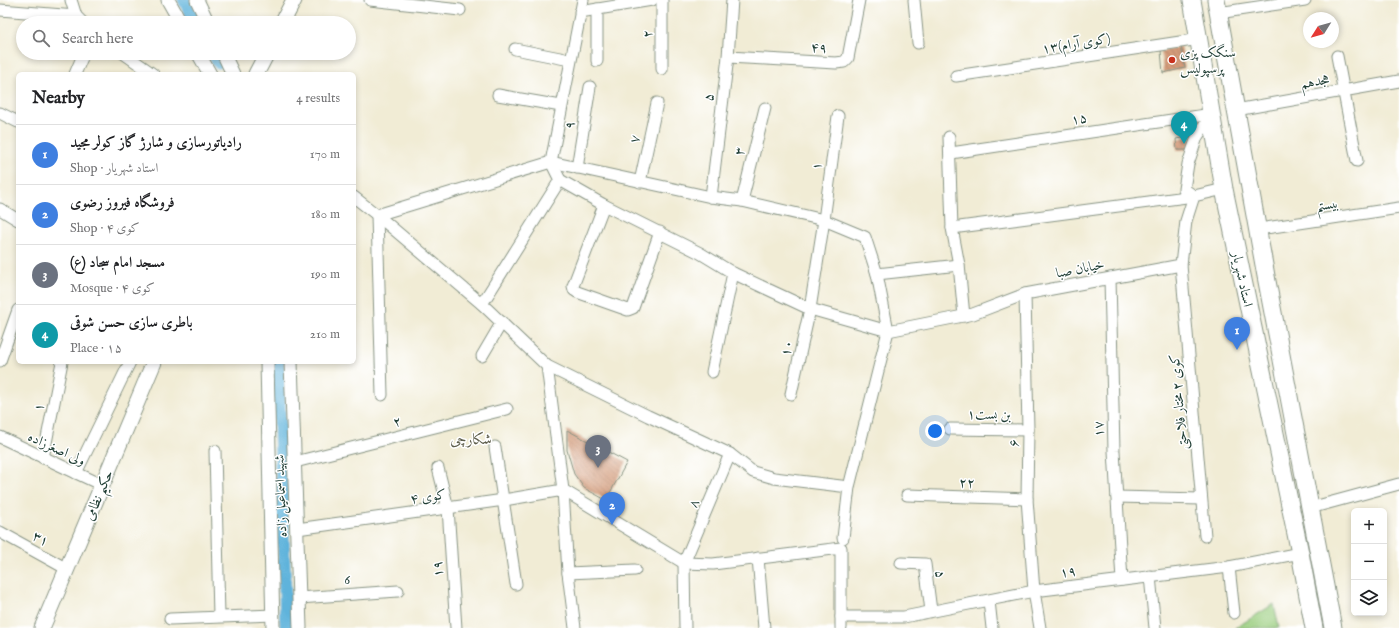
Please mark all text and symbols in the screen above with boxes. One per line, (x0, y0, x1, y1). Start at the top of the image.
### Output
north arrow (1303, 12, 1339, 48)
search box (16, 16, 356, 60)
icon: search (30, 27, 52, 49)
text: Search here (62, 29, 133, 48)
street label: ۲ (639, 30, 657, 38)
street label: ۱۳(کوی آرام) (1040, 30, 1112, 61)
street label: ۴۹ (810, 39, 828, 57)
place label: سنگک پزی پرسپولیس (1180, 43, 1236, 78)
marker: سنگک پزی پرسپولیس (1167, 55, 1177, 65)
street label: هجدهم (1299, 71, 1332, 97)
text: Nearby (32, 88, 85, 109)
text: 4 results (296, 90, 340, 107)
street label: ۵ (700, 92, 718, 102)
street label: ۱۵ (1070, 109, 1089, 129)
pin: 4 (1171, 111, 1197, 144)
street label: ۹ (560, 120, 580, 131)
text: رادیاتورسازی و شارژ گاز کولر مجید (70, 133, 242, 152)
street label: ۷ (625, 133, 645, 145)
street label: ۳ (730, 145, 750, 157)
text: 1 (43, 146, 47, 163)
text: 170 m (310, 146, 340, 163)
text: Shop · استاد شهریار (70, 160, 158, 177)
street label: ۱ (808, 161, 826, 171)
text: فروشگاه فیروز رضوی (70, 193, 175, 212)
street label: بیستم (1315, 194, 1340, 220)
text: 2 (42, 206, 48, 223)
text: 180 m (311, 206, 340, 223)
text: Shop · کوی ۴ (70, 220, 140, 237)
street label: استاد شهریار (1227, 248, 1257, 309)
text: مسجد امام سجاد (ع) (70, 253, 165, 272)
street label: خیابان صبا (1054, 255, 1106, 283)
text: 3 (43, 266, 47, 283)
text: 190 m (310, 266, 340, 283)
text: Mosque · کوی ۴ (70, 280, 155, 297)
text: باطری سازی حسن شوقی (70, 313, 193, 332)
pin: 1 (1224, 317, 1250, 350)
text: 4 (42, 326, 48, 343)
text: 210 m (310, 326, 340, 343)
street label: ۱۰ (776, 338, 797, 358)
text: Place · ۱۵ (70, 340, 122, 357)
street label: کوی ۲ مختار فلاحتی (1166, 353, 1192, 451)
street label: ۱ (29, 401, 49, 413)
street label: بن بست۱ (967, 406, 1012, 424)
street label: ۲ (391, 412, 403, 432)
your location (925, 421, 945, 441)
street label: ۱۷ (1090, 421, 1108, 437)
street label: ولی اصغرزاده (25, 428, 88, 470)
district label: شکارچی (450, 430, 492, 449)
pin: 3 (585, 435, 611, 468)
street label: ۶ (1005, 439, 1023, 447)
street label: شهید اسماعیل زاده (271, 454, 292, 538)
street label: حکیم نظامی (80, 467, 121, 525)
street label: ۲۲ (958, 474, 975, 492)
street label: کوی ۴ (409, 486, 447, 508)
pin: 2 (599, 492, 625, 525)
street label: ۸ (684, 496, 704, 511)
map controls (1351, 508, 1387, 616)
button: + (1351, 508, 1387, 544)
street label: ۳۱ (29, 527, 52, 551)
button: − (1351, 544, 1387, 580)
street label: ۱۹ (429, 560, 447, 578)
street label: ۱۹ (1059, 562, 1077, 582)
street label: ۵ (931, 569, 949, 579)
street label: 6 (343, 571, 352, 589)
button: layers (1351, 580, 1387, 616)

